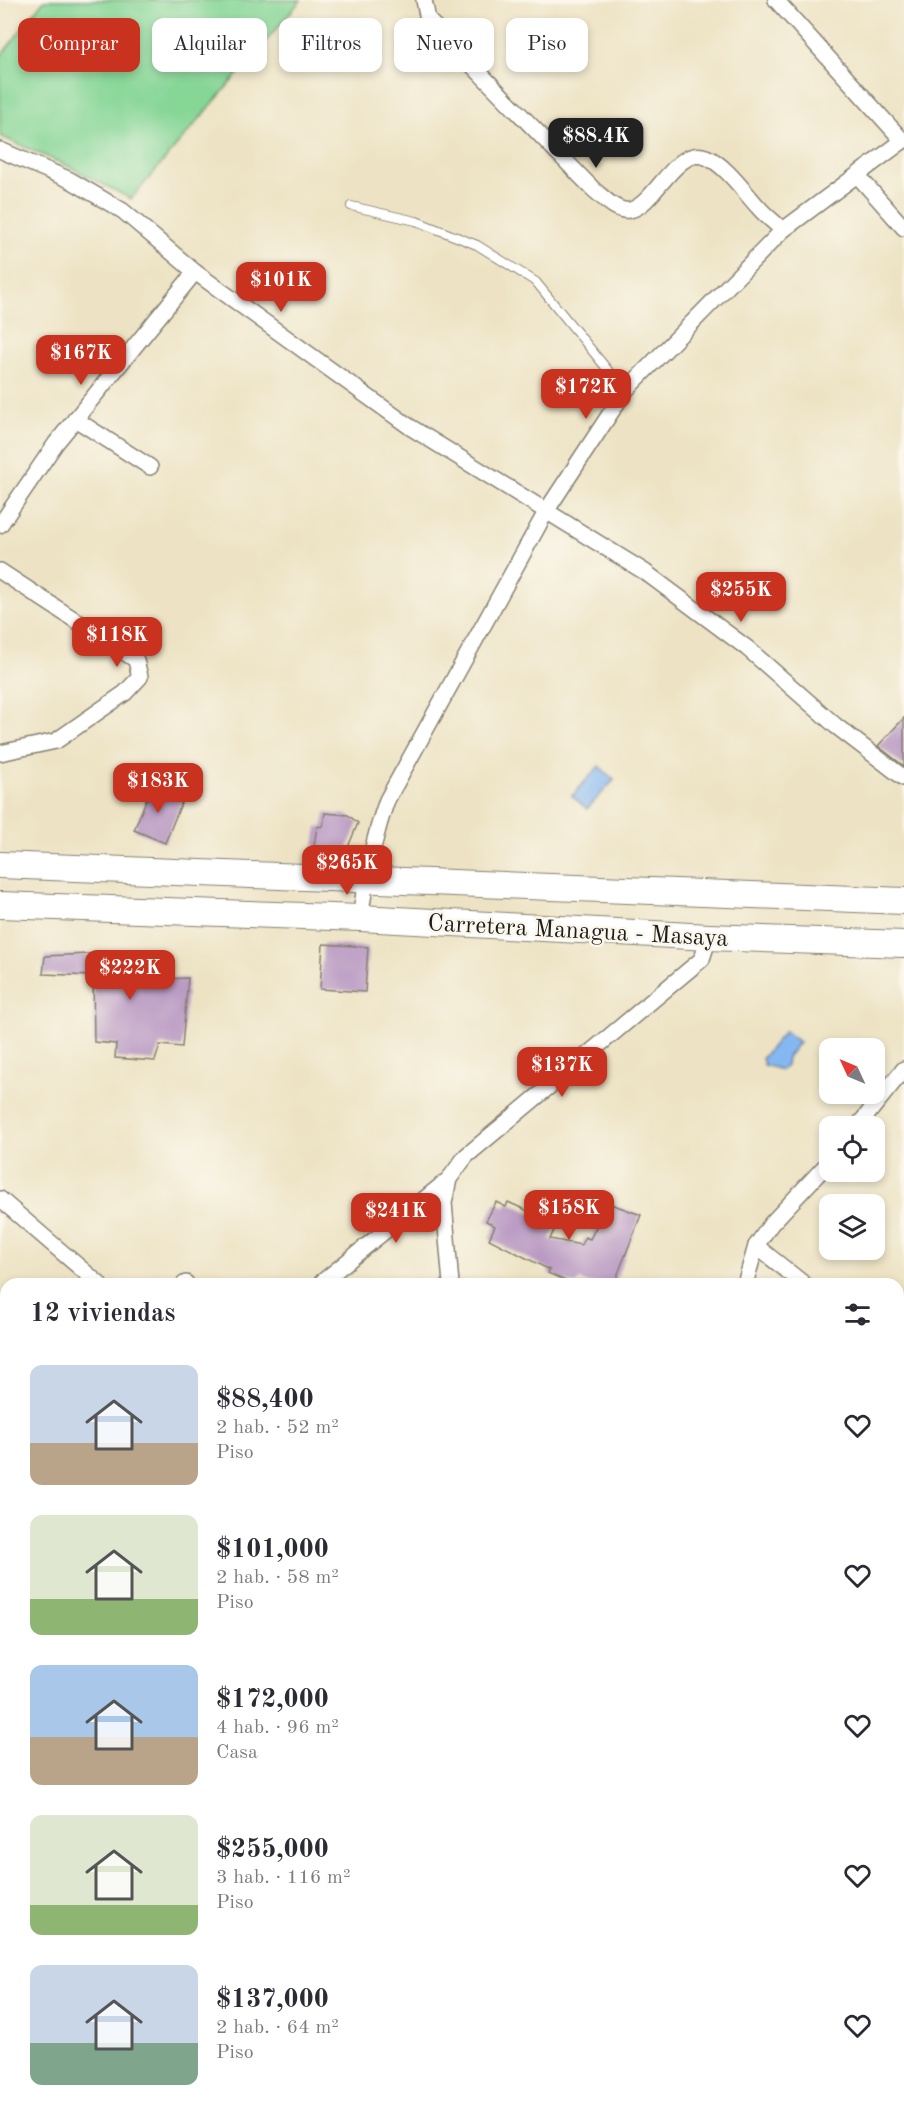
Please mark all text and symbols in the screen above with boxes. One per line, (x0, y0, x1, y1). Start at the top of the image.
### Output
chip: Comprar (18, 18, 140, 72)
chip: Alquilar (152, 18, 267, 72)
chip: Filtros (279, 18, 382, 72)
chip: Nuevo (394, 18, 494, 72)
chip: Piso (506, 18, 588, 72)
pin: $88.4K (547, 118, 645, 169)
text: $88.4K (562, 127, 630, 147)
pin: $101K (239, 262, 323, 313)
text: $101K (250, 271, 312, 291)
pin: $167K (39, 335, 123, 386)
text: $167K (50, 344, 112, 364)
pin: $172K (544, 369, 628, 420)
text: $172K (555, 378, 617, 398)
pin: $255K (699, 572, 783, 623)
text: $255K (710, 581, 772, 601)
pin: $118K (75, 617, 159, 668)
text: $118K (86, 626, 148, 646)
pin: $183K (116, 763, 200, 814)
text: $183K (127, 772, 189, 792)
pin: $265K (305, 845, 389, 896)
text: $265K (316, 854, 378, 874)
street label: Carretera Managua - Masaya (427, 912, 729, 952)
pin: $222K (88, 950, 172, 1001)
text: $222K (99, 959, 161, 979)
north arrow (819, 1038, 885, 1104)
map controls (819, 1038, 885, 1260)
pin: $137K (520, 1047, 604, 1098)
text: $137K (531, 1056, 593, 1076)
button: locate (819, 1116, 885, 1182)
pin: $158K (527, 1190, 611, 1241)
pin: $241K (354, 1193, 438, 1244)
button: layers (819, 1194, 885, 1260)
text: $158K (538, 1199, 600, 1219)
text: $241K (365, 1202, 427, 1222)
icon: filters (841, 1298, 874, 1331)
text: 12 viviendas (30, 1301, 176, 1327)
text: $88,400 (216, 1387, 314, 1413)
icon: home (78, 1389, 150, 1461)
icon: heart (841, 1409, 874, 1442)
text: 2 hab. · 52 m² (216, 1418, 339, 1438)
text: Piso (216, 1443, 254, 1463)
text: $101,000 (216, 1537, 329, 1563)
icon: home (78, 1539, 150, 1611)
icon: heart (841, 1559, 874, 1592)
text: 2 hab. · 58 m² (216, 1568, 339, 1588)
text: Piso (216, 1593, 254, 1613)
text: $172,000 (216, 1687, 329, 1713)
icon: home (78, 1689, 150, 1761)
icon: heart (841, 1709, 874, 1742)
text: 4 hab. · 96 m² (216, 1718, 339, 1738)
text: Casa (216, 1743, 258, 1763)
text: $255,000 (216, 1837, 329, 1863)
icon: home (78, 1839, 150, 1911)
icon: heart (841, 1859, 874, 1892)
text: 3 hab. · 116 m² (216, 1868, 350, 1888)
text: Piso (216, 1893, 254, 1913)
text: $137,000 (216, 1987, 329, 2013)
icon: home (78, 1989, 150, 2061)
icon: heart (841, 2009, 874, 2042)
text: 2 hab. · 64 m² (216, 2018, 339, 2038)
text: Piso (216, 2043, 254, 2063)

